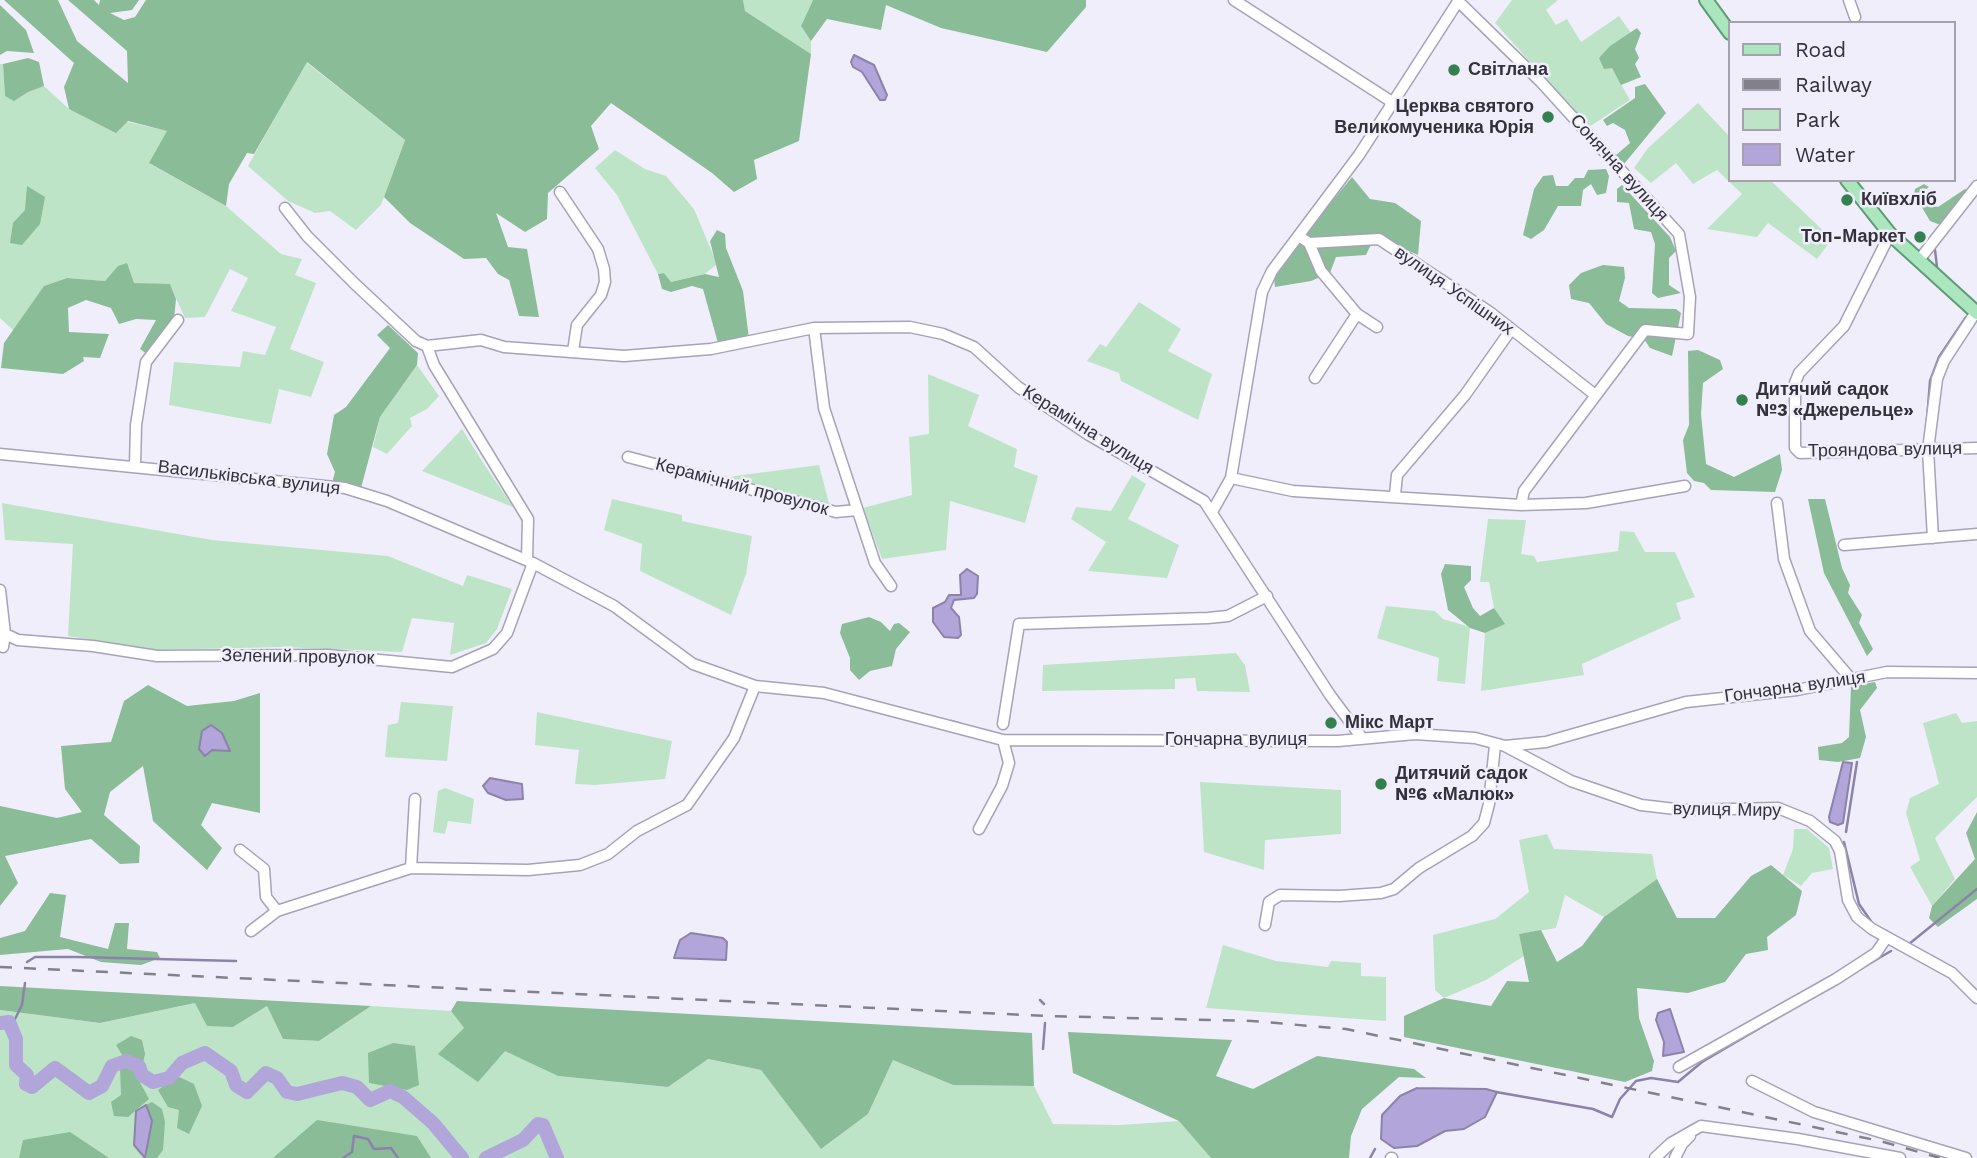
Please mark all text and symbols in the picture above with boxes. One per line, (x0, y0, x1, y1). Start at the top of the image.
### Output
legend (1728, 21, 1956, 182)
text: Road (1795, 37, 1846, 62)
place label: Світлана (1468, 59, 1548, 81)
marker: Світлана (1446, 62, 1462, 78)
text: Railway (1795, 72, 1872, 97)
place label: Церква святого Великомученика Юрія (1334, 96, 1534, 138)
text: Park (1795, 107, 1840, 132)
marker: Церква святого Великомученика Юрія (1540, 109, 1556, 125)
street label: Сонячна вулиця (1565, 110, 1673, 226)
text: Water (1795, 142, 1855, 167)
place label: Київхліб (1861, 189, 1937, 211)
marker: Київхліб (1839, 192, 1855, 208)
place label: Топ-Маркет (1801, 226, 1906, 248)
marker: Топ-Маркет (1912, 229, 1928, 245)
street label: вулиця Успішних (1390, 242, 1518, 340)
place label: Дитячий садок №3 «Джерельце» (1756, 379, 1914, 422)
street label: Керамічна вулиця (1018, 381, 1158, 479)
marker: Дитячий садок №3 «Джерельце» (1734, 392, 1750, 408)
street label: Трояндова вулиця (1808, 438, 1962, 462)
street label: Керамічний провулок (653, 453, 831, 521)
street label: Васильківська вулиця (157, 456, 341, 500)
street label: Зелений провулок (221, 645, 375, 669)
street label: Гончарна вулиця (1723, 666, 1867, 708)
place label: Мікс Март (1345, 712, 1434, 734)
marker: Мікс Март (1323, 715, 1339, 731)
street label: Гончарна вулиця (1165, 729, 1307, 751)
place label: Дитячий садок №6 «Малюк» (1395, 763, 1528, 806)
marker: Дитячий садок №6 «Малюк» (1373, 776, 1389, 792)
street label: вулиця Миру (1673, 798, 1781, 822)

